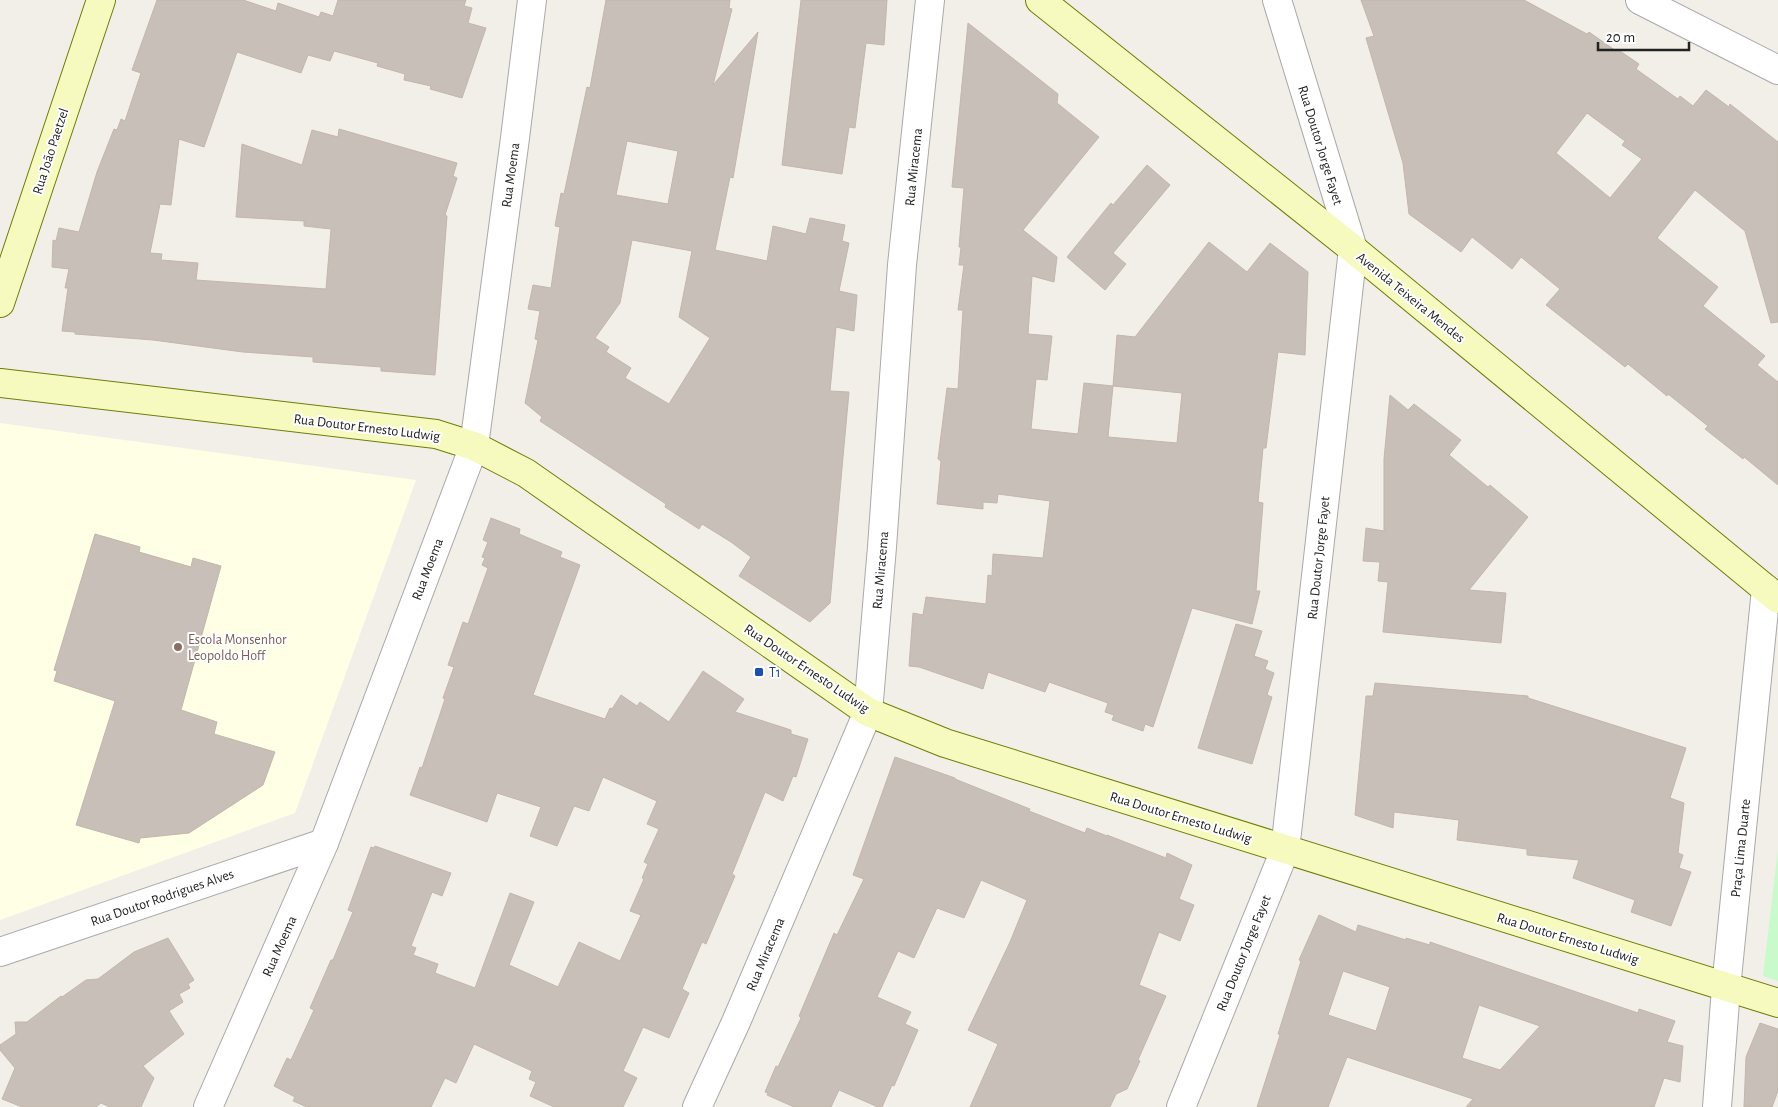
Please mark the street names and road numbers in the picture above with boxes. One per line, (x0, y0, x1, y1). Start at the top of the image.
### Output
street label: Rua Doutor Jorge Fayet (1295, 84, 1345, 207)
street label: Rua João Paetzel (30, 106, 71, 196)
street label: Rua Miracema (903, 127, 925, 207)
street label: Rua Moema (500, 141, 523, 208)
street label: Avenida Teixeira Mendes (1354, 250, 1467, 346)
street label: Rua Doutor Ernesto Ludwig (293, 412, 441, 444)
street label: Rua Doutor Jorge Fayet (1306, 495, 1332, 620)
street label: Rua Miracema (871, 530, 891, 610)
street label: Rua Moema (410, 536, 446, 602)
street label: Rua Doutor Ernesto Ludwig (741, 622, 872, 716)
street label: Rua Doutor Ernesto Ludwig (1108, 790, 1253, 846)
street label: Praça Lima Duarte (1729, 798, 1753, 898)
street label: Rua Doutor Rodrigues Alves (89, 867, 236, 929)
street label: Rua Doutor Jorge Fayet (1214, 893, 1274, 1013)
street label: Rua Doutor Ernesto Ludwig (1495, 911, 1640, 967)
street label: Rua Moema (260, 913, 300, 979)
street label: Rua Miracema (744, 915, 788, 993)

